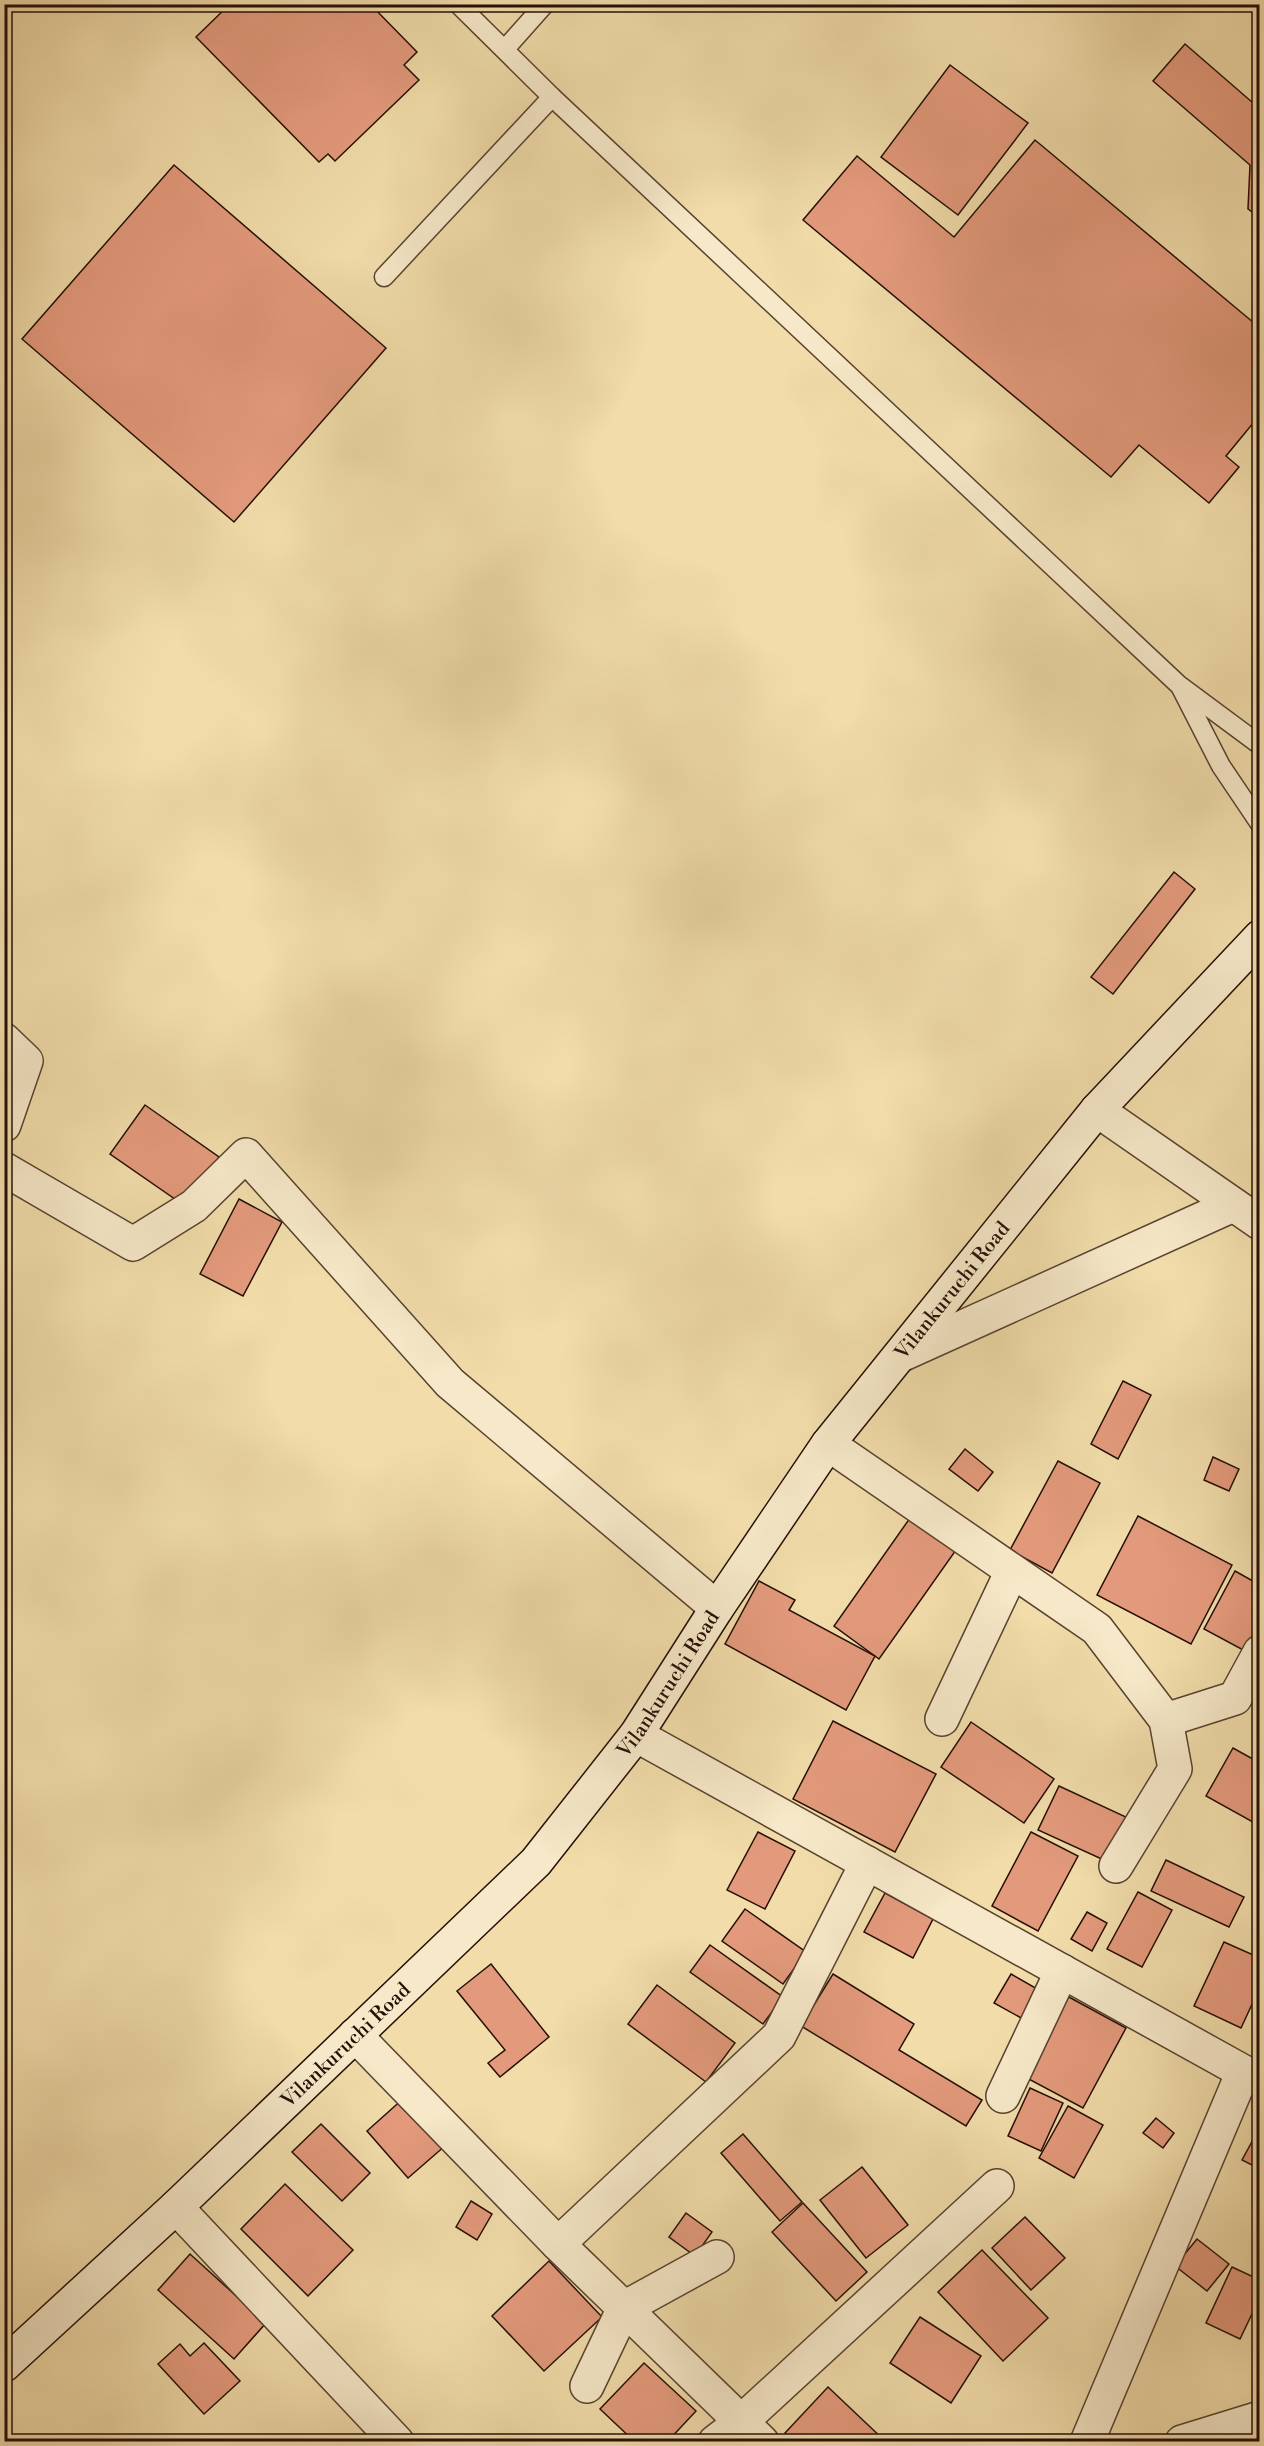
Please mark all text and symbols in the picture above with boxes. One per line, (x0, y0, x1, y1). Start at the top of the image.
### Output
street label: Vilankuruchi Road (889, 1217, 1016, 1366)
street label: Vilankuruchi Road (611, 1606, 726, 1764)
street label: Vilankuruchi Road (276, 1978, 417, 2114)

